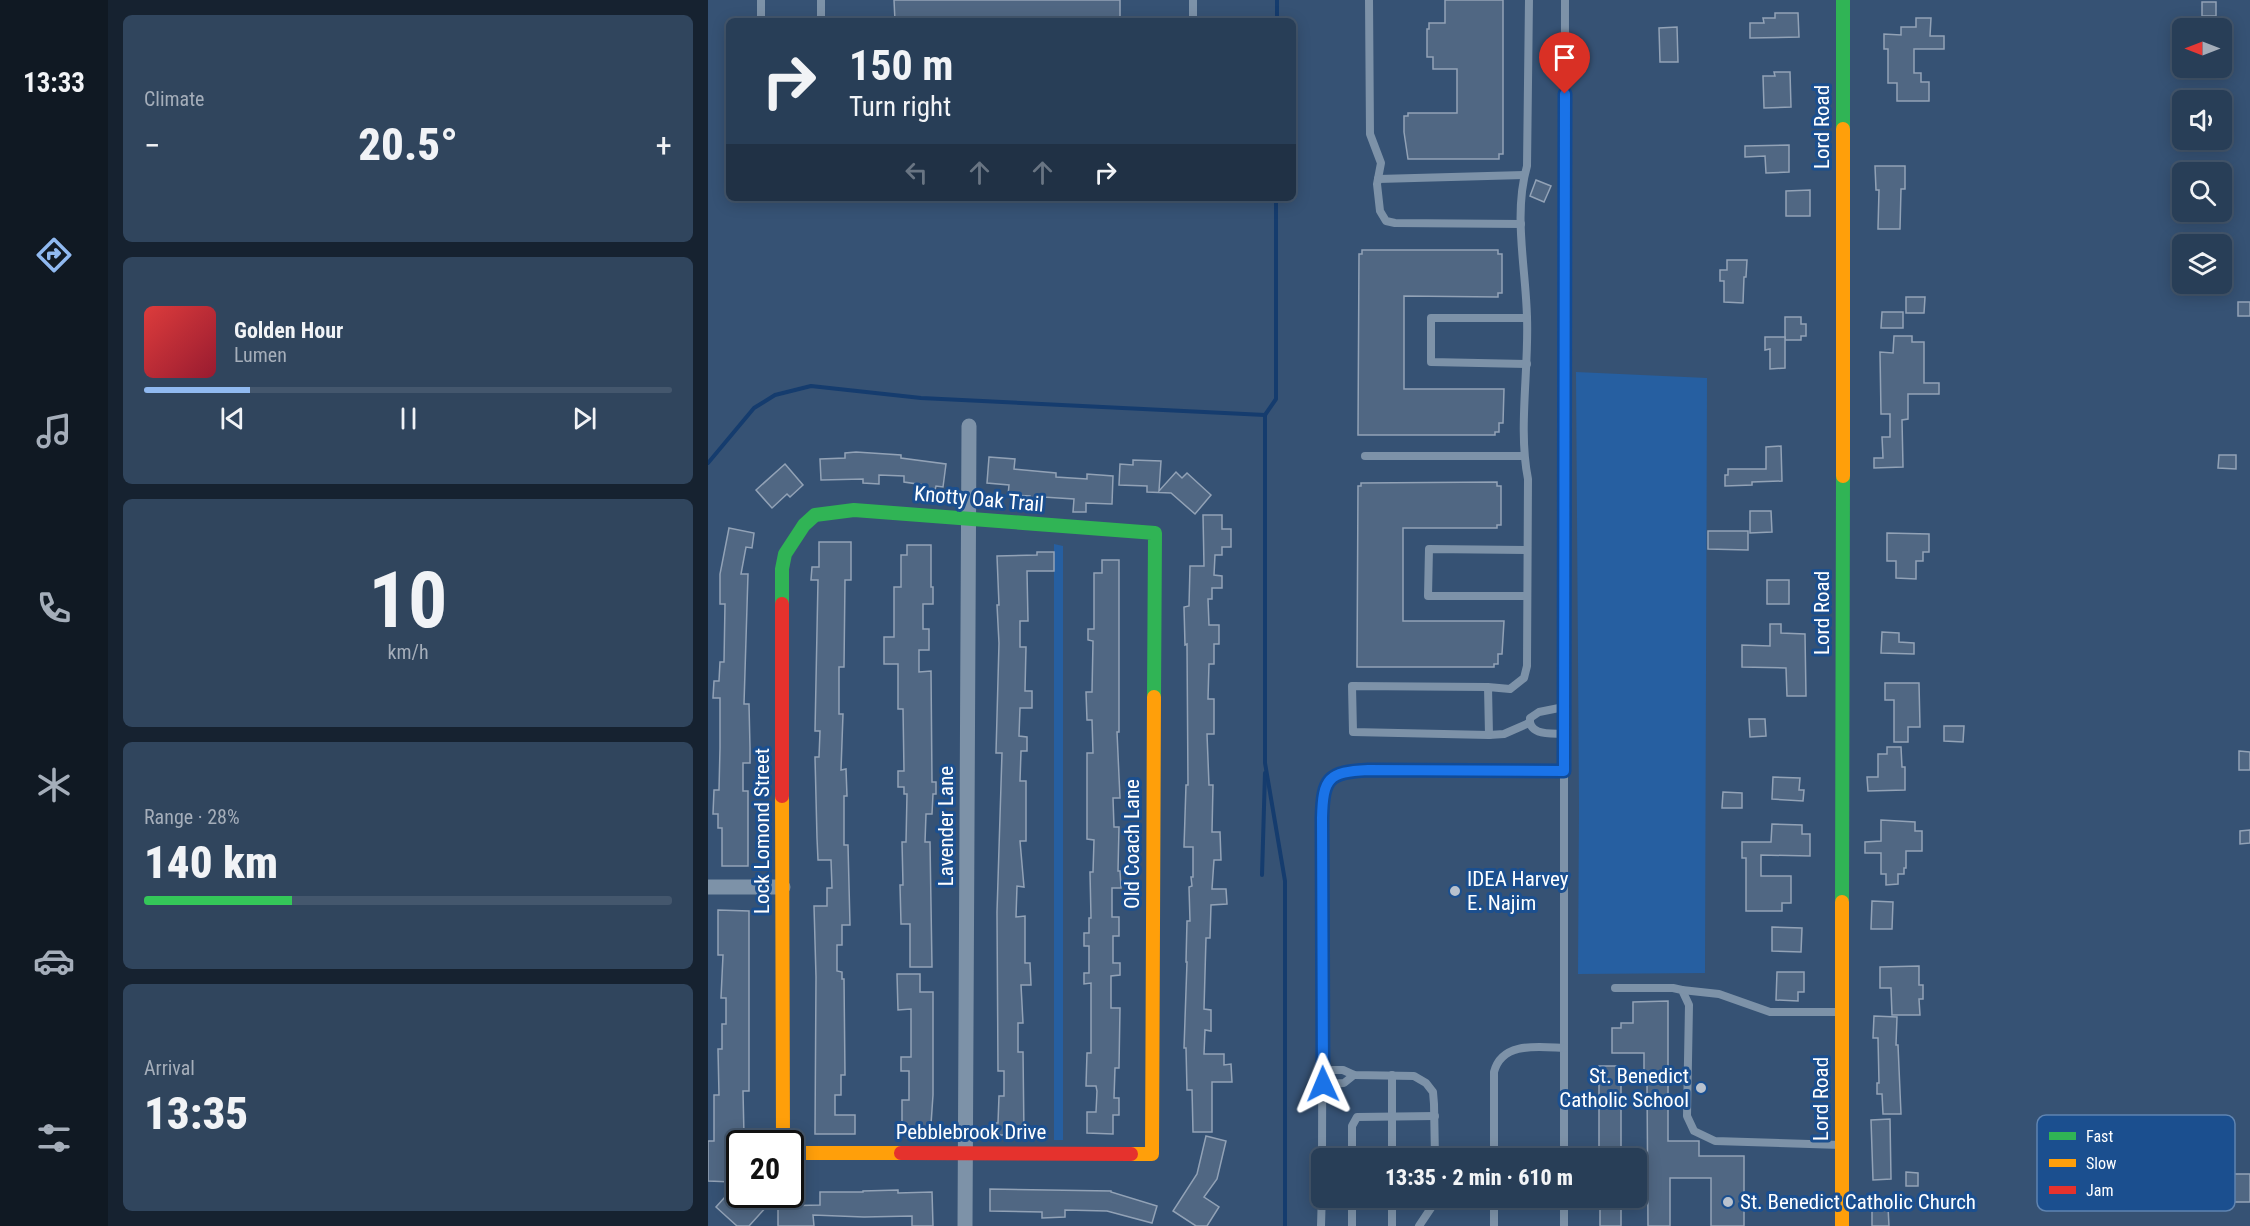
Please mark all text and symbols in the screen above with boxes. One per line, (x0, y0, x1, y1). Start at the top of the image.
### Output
north arrow (2172, 18, 2232, 78)
map controls (2172, 18, 2232, 294)
pin (1539, 32, 1590, 94)
text: 150 m (849, 41, 954, 90)
icon: arrive (1548, 41, 1581, 74)
icon: right (750, 42, 828, 120)
text: 13:33 (23, 67, 85, 99)
street label: Lord Road (1810, 85, 1834, 169)
text: Climate (144, 87, 204, 111)
button: sound (2172, 90, 2232, 150)
text: Turn right (849, 91, 951, 123)
text: 20.5° (358, 118, 458, 171)
text: − (144, 126, 161, 165)
text: + (656, 126, 672, 165)
icon: left (900, 156, 933, 189)
icon: ahead (963, 156, 996, 189)
icon: ahead (1026, 156, 1059, 189)
icon: right (1089, 156, 1122, 189)
button: search (2172, 162, 2232, 222)
icon: directions (33, 234, 75, 276)
button: layers (2172, 234, 2232, 294)
text: Golden Hour (234, 318, 343, 343)
text: Lumen (234, 343, 287, 367)
icon: previous (216, 402, 249, 435)
icon: pause (392, 402, 425, 435)
icon: next (568, 402, 601, 435)
icon: music (33, 410, 75, 452)
street label: Knotty Oak Trail (913, 481, 1045, 517)
text: 10 (369, 555, 447, 646)
street label: Lord Road (1810, 571, 1834, 655)
icon: phone (33, 587, 75, 629)
text: km/h (387, 640, 429, 664)
street label: Lock Lomond Street (750, 748, 774, 914)
icon: climate (33, 764, 75, 806)
street label: Lavender Lane (934, 766, 958, 886)
street label: Old Coach Lane (1120, 779, 1144, 909)
text: Range · 28% (144, 805, 240, 829)
text: 140 km (144, 836, 278, 889)
place label: IDEA Harvey E. Najim (1467, 867, 1569, 915)
marker: IDEA Harvey E. Najim (1448, 884, 1462, 898)
icon: car (33, 940, 75, 982)
position arrow (1291, 1052, 1355, 1116)
text: Arrival (144, 1056, 195, 1080)
street label: Lord Road (1809, 1057, 1833, 1141)
place label: St. Benedict Catholic School (1559, 1064, 1689, 1112)
marker: St. Benedict Catholic School (1694, 1081, 1708, 1095)
text: 13:35 (144, 1087, 248, 1140)
legend (2037, 1115, 2235, 1211)
icon: filters (33, 1117, 75, 1159)
street label: Pebblebrook Drive (896, 1120, 1046, 1144)
text: Fast (2086, 1127, 2113, 1146)
speed limit sign: 20 (726, 1130, 804, 1208)
text: Slow (2086, 1154, 2116, 1173)
text: 13:35 · 2 min · 610 m (1385, 1165, 1573, 1190)
text: Jam (2086, 1181, 2113, 1200)
place label: St. Benedict Catholic Church (1740, 1190, 1976, 1214)
marker: St. Benedict Catholic Church (1721, 1195, 1735, 1209)

